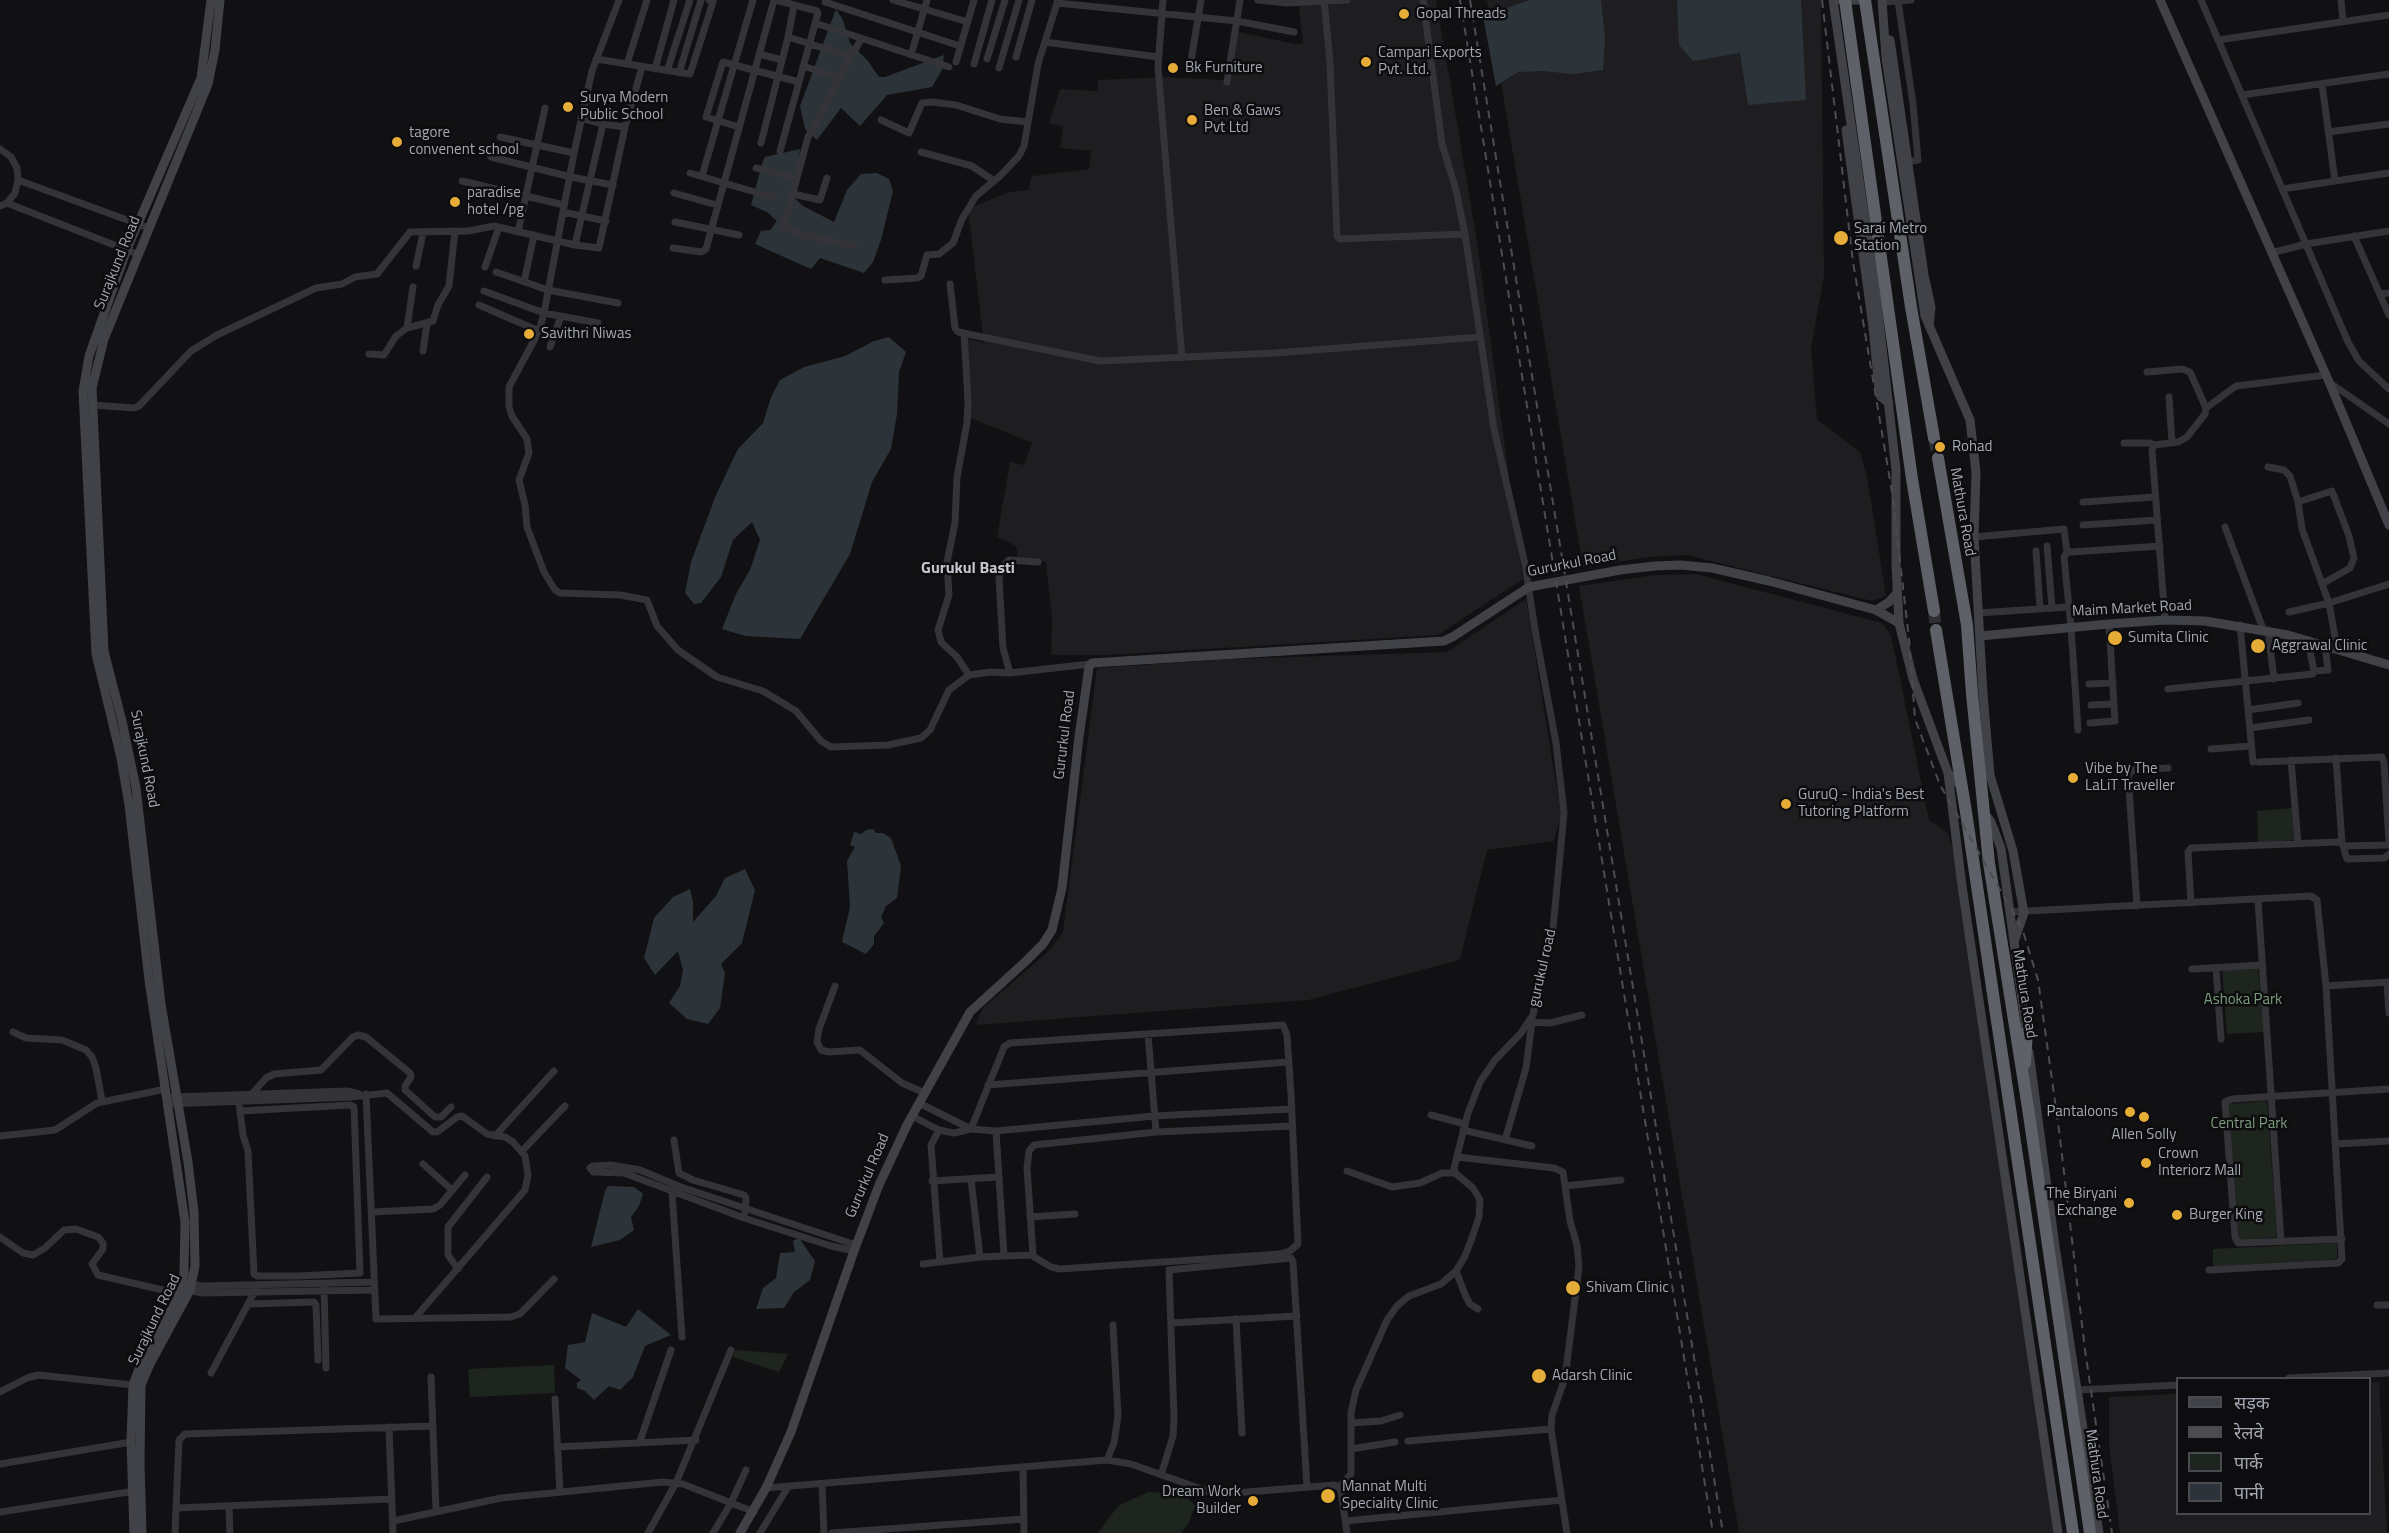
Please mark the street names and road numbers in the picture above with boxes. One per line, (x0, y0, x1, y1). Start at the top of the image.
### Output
street label: Surajkund Road (91, 214, 145, 312)
street label: Mathura Road (1945, 466, 1979, 558)
street label: Gururkul Road (1526, 547, 1618, 581)
street label: Maim Market Road (2072, 597, 2192, 621)
street label: Gururkul Road (1051, 689, 1079, 781)
street label: Surajkund Road (126, 709, 162, 809)
street label: gurukul road (1525, 927, 1561, 1009)
street label: Mathura Road (2008, 948, 2040, 1040)
street label: Gururkul Road (842, 1131, 894, 1221)
street label: Surajkund Road (125, 1272, 185, 1368)
street label: Mathura Road (2081, 1428, 2111, 1520)

